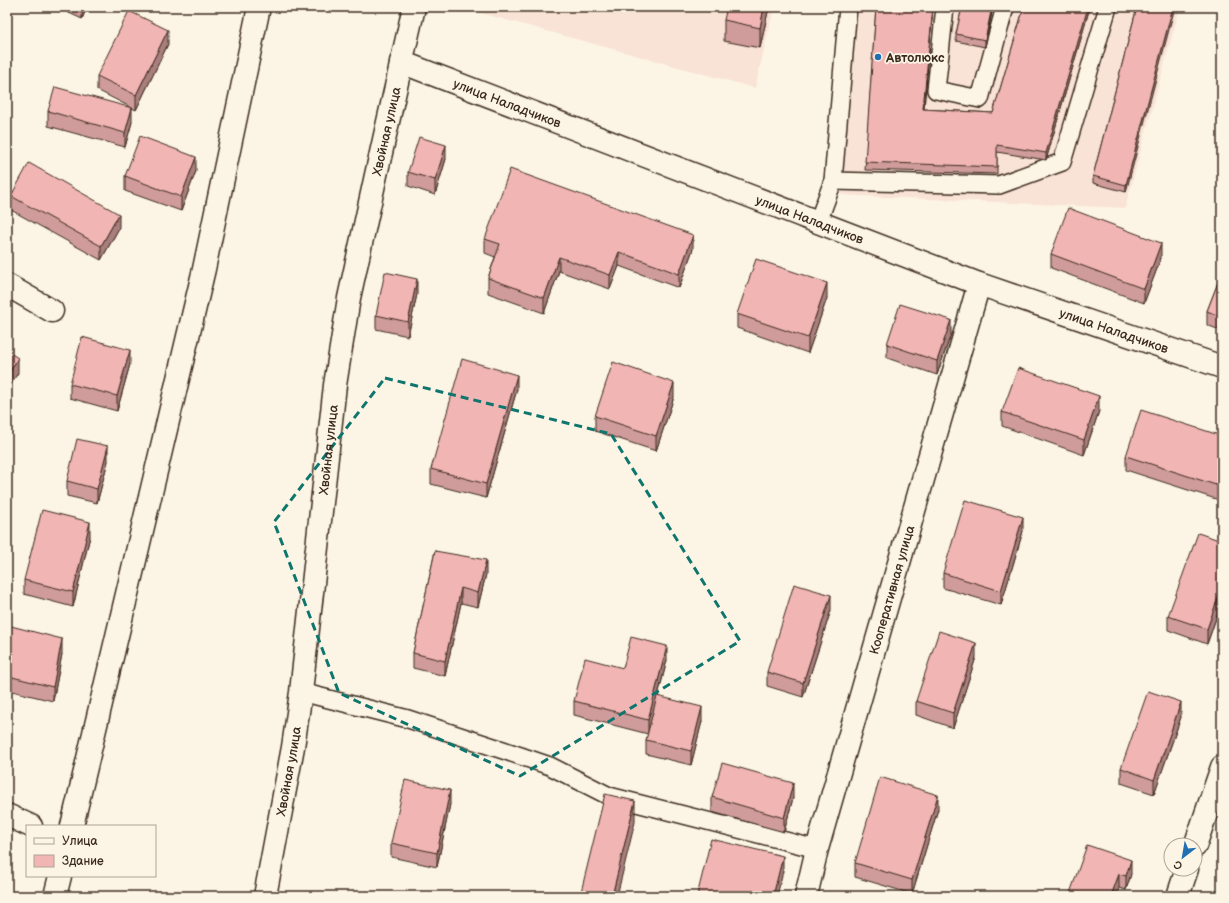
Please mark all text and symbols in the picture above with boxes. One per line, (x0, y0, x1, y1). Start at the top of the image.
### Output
place label: Автолюкс (885, 50, 945, 66)
marker: Автолюкс (873, 52, 883, 62)
street label: улица Наладчиков (451, 76, 563, 132)
street label: Хвойная улица (369, 85, 405, 177)
street label: улица Наладчиков (753, 192, 866, 248)
street label: улица Наладчиков (1057, 305, 1171, 357)
street label: Хвойная улица (316, 404, 342, 496)
street label: Кооперативная улица (866, 523, 919, 656)
street label: Хвойная улица (273, 725, 305, 817)
legend (26, 825, 156, 877)
text: Улица (62, 834, 98, 849)
north arrow (1163, 837, 1203, 877)
text: Здание (62, 854, 104, 869)
text: С (1171, 857, 1185, 873)

